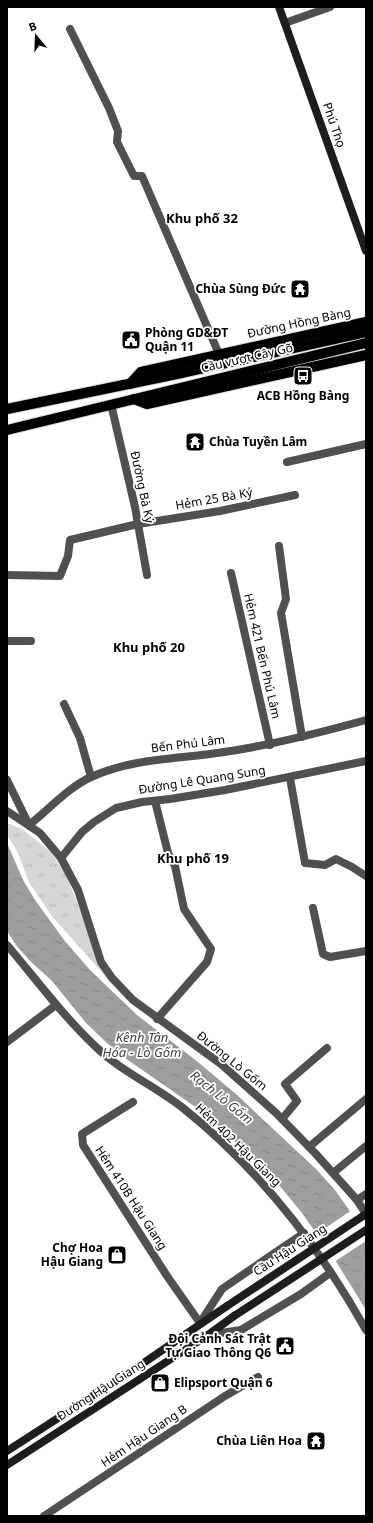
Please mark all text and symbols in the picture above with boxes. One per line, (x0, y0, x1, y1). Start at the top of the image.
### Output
north arrow (16, 16, 56, 56)
text: B (27, 18, 38, 34)
street label: Phú Thọ (319, 100, 350, 150)
district label: Khu phố 32 (166, 209, 238, 227)
temple icon: Chùa Sùng Đức (289, 278, 311, 300)
place label: Chùa Sùng Đức (195, 280, 286, 297)
street label: Đường Hồng Bàng (246, 303, 352, 342)
place label: Phòng GD&ĐT Quận 11 (145, 324, 228, 355)
public building icon: Phòng GD&ĐT Quận 11 (120, 329, 142, 351)
street label: Cầu vượt Cây Gõ (199, 339, 295, 376)
bus stop icon: ACB Hồng Bàng (292, 365, 314, 387)
place label: ACB Hồng Bàng (257, 387, 349, 404)
temple icon: Chùa Tuyền Lâm (184, 431, 206, 453)
place label: Chùa Tuyền Lâm (209, 433, 307, 450)
street label: Đường Bà Ký (127, 449, 159, 525)
street label: Hẻm 25 Bà Ký (174, 483, 255, 514)
street label: Hẻm 421 Bến Phú Lâm (240, 591, 285, 720)
district label: Khu phố 20 (113, 638, 185, 656)
street label: Bến Phú Lâm (150, 731, 226, 756)
street label: Đường Lê Quang Sung (137, 761, 267, 798)
district label: Khu phố 19 (157, 849, 229, 867)
street label: Đường Lò Gốm (194, 1027, 271, 1094)
water label: Kênh Tân Hóa - Lò Gốm (103, 1028, 181, 1061)
water label: Rạch Lò Gốm (187, 1066, 257, 1128)
street label: Hẻm 402 Hậu Giang (192, 1099, 285, 1190)
street label: Hẻm 410B Hậu Giang (91, 1142, 172, 1253)
street label: Cầu Hậu Giang (250, 1219, 330, 1280)
place label: Chợ Hoa Hậu Giang (41, 1239, 103, 1270)
shop icon: Chợ Hoa Hậu Giang (106, 1244, 128, 1266)
place label: Đội Cảnh Sát Trật Tự Giao Thông Q6 (165, 1330, 271, 1361)
public building icon: Đội Cảnh Sát Trật Tự Giao Thông Q6 (274, 1335, 296, 1357)
street label: Đường Hậu Giang (53, 1355, 148, 1424)
shop icon: Elipsport Quận 6 (149, 1372, 171, 1394)
place label: Elipsport Quận 6 (174, 1374, 273, 1391)
street label: Hẻm Hậu Giang B (97, 1400, 190, 1471)
temple icon: Chùa Liên Hoa (305, 1430, 327, 1452)
place label: Chùa Liên Hoa (216, 1432, 302, 1449)

